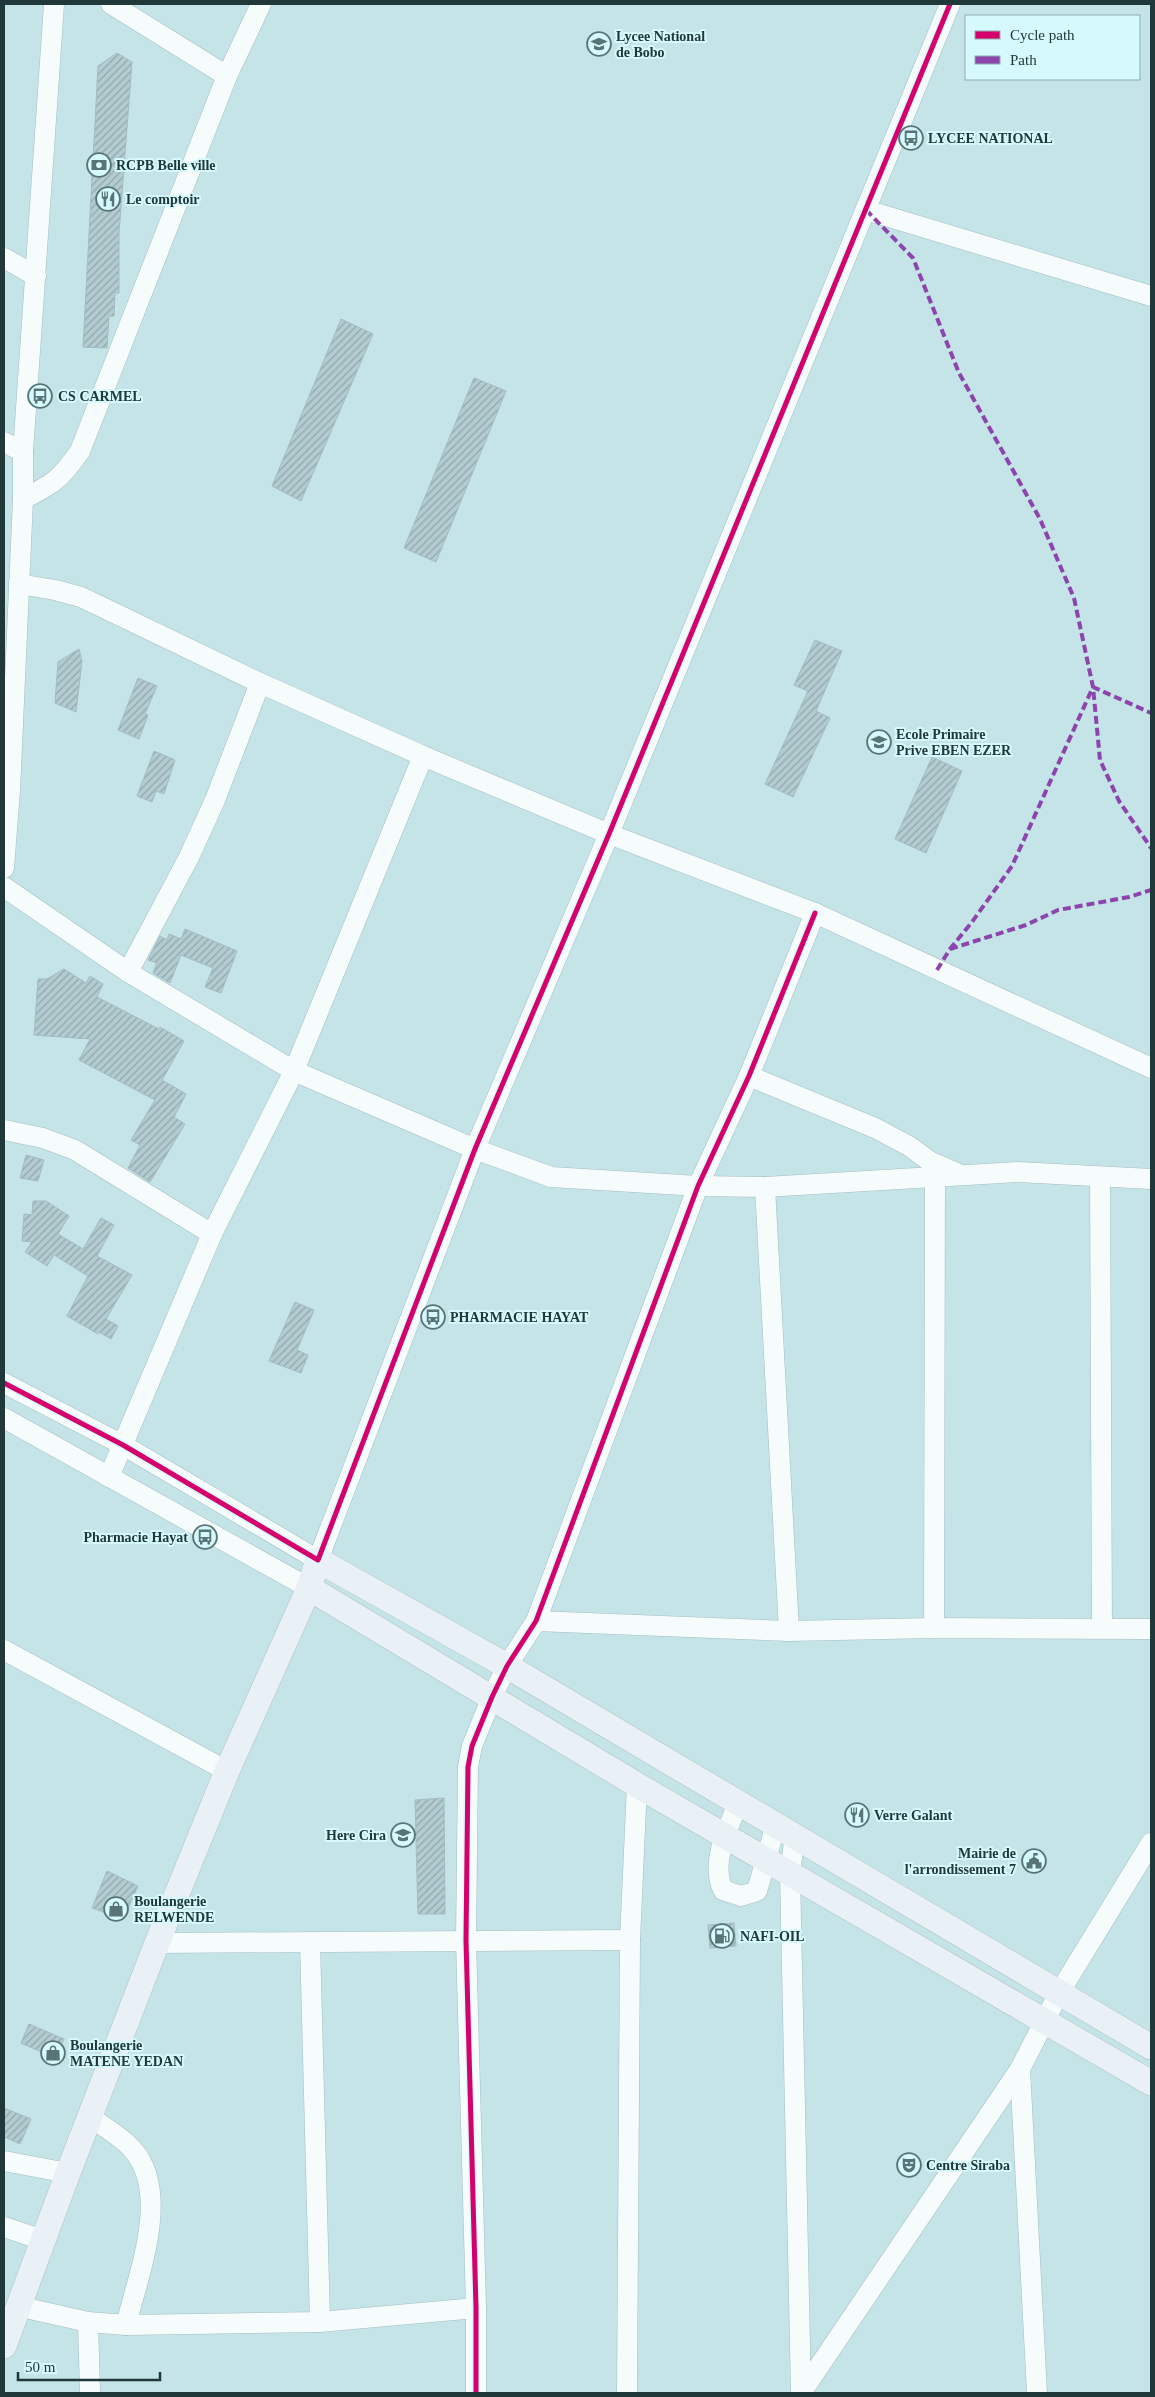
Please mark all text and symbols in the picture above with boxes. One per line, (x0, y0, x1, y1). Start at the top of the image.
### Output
legend (965, 15, 1140, 80)
text: Cycle path (1010, 27, 1075, 43)
place label: Lycee National de Bobo (616, 29, 705, 60)
school or university icon: Lycee National de Bobo (586, 31, 612, 57)
text: Path (1010, 52, 1037, 68)
bus stop icon: LYCEE NATIONAL (898, 125, 924, 151)
place label: LYCEE NATIONAL (928, 131, 1053, 146)
bank icon: RCPB Belle ville (86, 152, 112, 178)
place label: RCPB Belle ville (116, 158, 216, 173)
restaurant icon: Le comptoir (95, 186, 121, 212)
place label: Le comptoir (126, 192, 199, 207)
bus stop icon: CS CARMEL (27, 383, 53, 409)
place label: CS CARMEL (58, 389, 142, 404)
place label: Ecole Primaire Prive EBEN EZER (896, 727, 1012, 758)
school or university icon: Ecole Primaire Prive EBEN EZER (866, 729, 892, 755)
bus stop icon: PHARMACIE HAYAT (420, 1304, 446, 1330)
place label: PHARMACIE HAYAT (450, 1310, 589, 1325)
bus stop icon: Pharmacie Hayat (192, 1524, 218, 1550)
place label: Pharmacie Hayat (83, 1530, 188, 1545)
restaurant icon: Verre Galant (844, 1802, 870, 1828)
place label: Verre Galant (874, 1808, 952, 1823)
school or university icon: Here Cira (390, 1822, 416, 1848)
place label: Here Cira (326, 1828, 386, 1843)
place label: Mairie de l'arrondissement 7 (905, 1846, 1016, 1877)
public building icon: Mairie de l'arrondissement 7 (1021, 1848, 1047, 1874)
place label: Boulangerie RELWENDE (134, 1894, 214, 1925)
shop icon: Boulangerie RELWENDE (103, 1896, 129, 1922)
fuel station icon: NAFI-OIL (709, 1923, 735, 1949)
place label: NAFI-OIL (740, 1929, 805, 1944)
place label: Boulangerie MATENE YEDAN (70, 2038, 183, 2069)
shop icon: Boulangerie MATENE YEDAN (40, 2040, 66, 2066)
theatre icon: Centre Siraba (896, 2152, 922, 2178)
place label: Centre Siraba (926, 2158, 1010, 2173)
scale bar (18, 2350, 160, 2382)
text: 50 m (25, 2359, 56, 2375)

